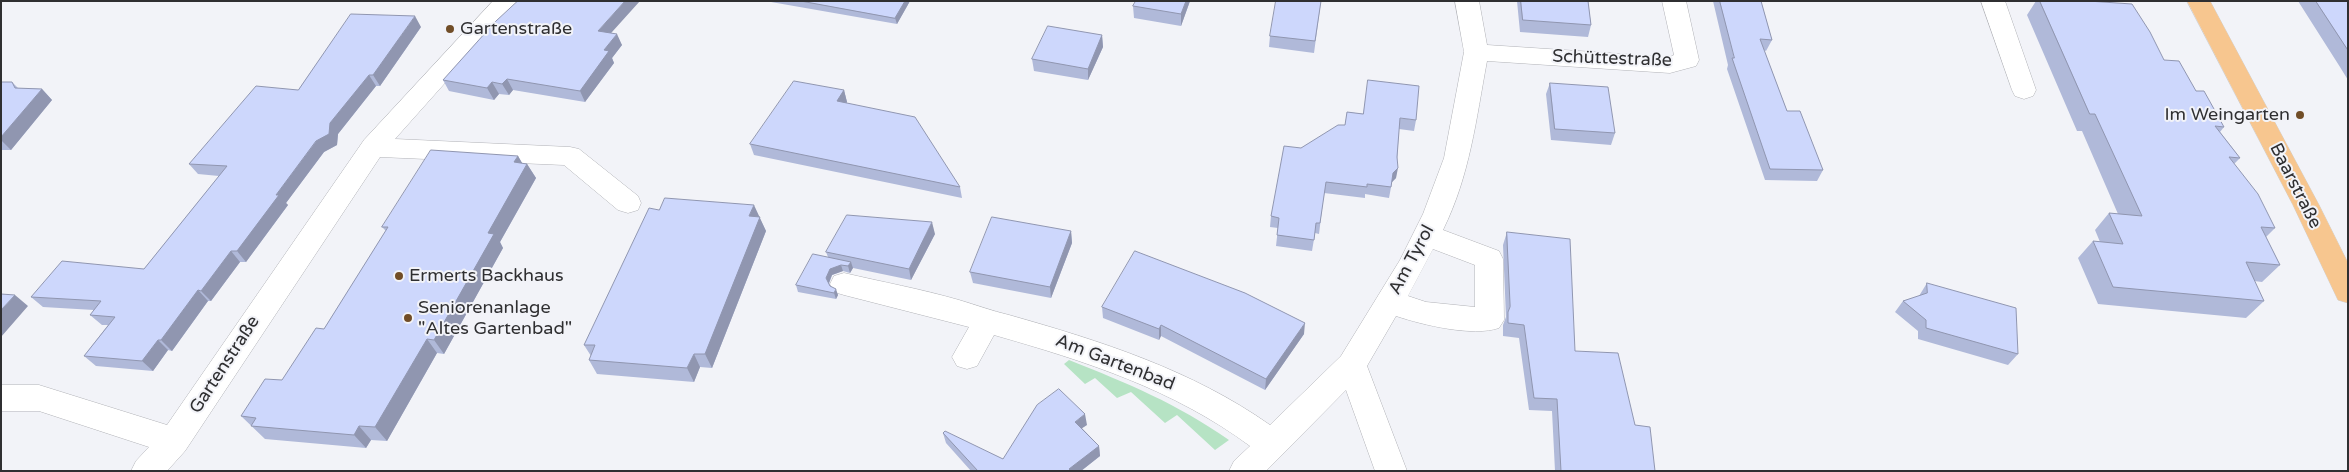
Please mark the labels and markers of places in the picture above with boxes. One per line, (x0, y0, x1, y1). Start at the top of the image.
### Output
place label: Gartenstraße (460, 18, 572, 40)
marker: Gartenstraße (444, 23, 456, 35)
place label: Im Weingarten (2165, 104, 2290, 126)
marker: Im Weingarten (2294, 109, 2306, 121)
place label: Ermerts Backhaus (409, 265, 564, 287)
marker: Ermerts Backhaus (393, 270, 405, 282)
place label: Seniorenanlage "Altes Gartenbad" (418, 297, 572, 340)
marker: Seniorenanlage "Altes Gartenbad" (402, 312, 414, 324)

